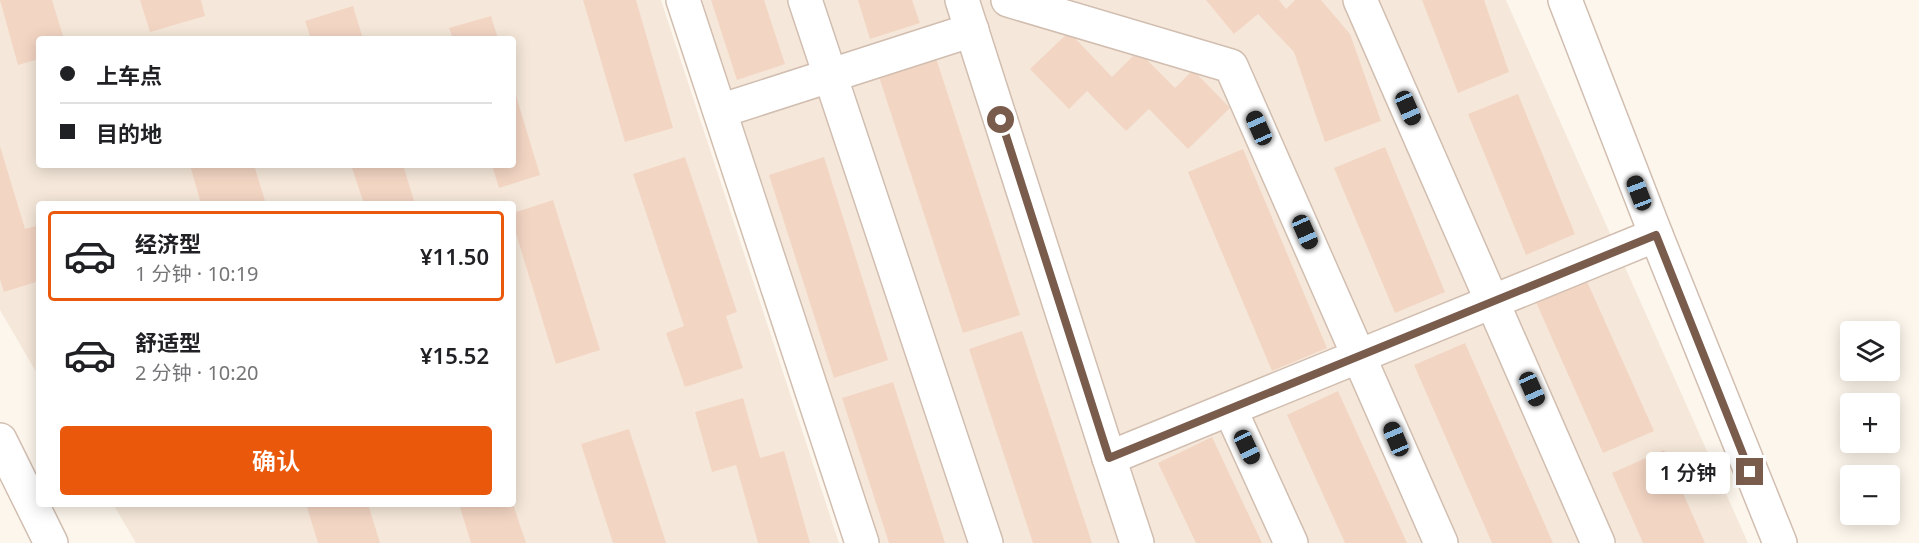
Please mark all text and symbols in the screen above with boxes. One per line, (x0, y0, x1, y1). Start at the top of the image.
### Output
text: 上车点 (96, 60, 162, 90)
car (1392, 88, 1424, 128)
route start (987, 106, 1014, 133)
car (1243, 108, 1275, 148)
text: 目的地 (96, 118, 162, 148)
car (1624, 173, 1654, 213)
car (1289, 212, 1321, 252)
text: 经济型 (135, 228, 201, 258)
icon: car (63, 229, 117, 283)
text: ¥11.50 (420, 241, 489, 271)
text: 1 分钟 · 10:19 (135, 260, 259, 287)
map controls (1840, 321, 1900, 525)
button: layers (1840, 321, 1900, 381)
text: 舒适型 (135, 327, 201, 357)
icon: car (63, 328, 117, 382)
text: ¥15.52 (420, 340, 489, 370)
text: 2 分钟 · 10:20 (135, 359, 259, 386)
car (1516, 369, 1548, 409)
button: + (1840, 393, 1900, 453)
car (1381, 419, 1411, 459)
button: 确认 (60, 426, 492, 495)
car (1231, 427, 1263, 467)
callout: 1 分钟 (1645, 451, 1729, 493)
route end (1736, 458, 1763, 485)
text: 1 分钟 (1660, 459, 1716, 486)
button: − (1840, 465, 1900, 525)

